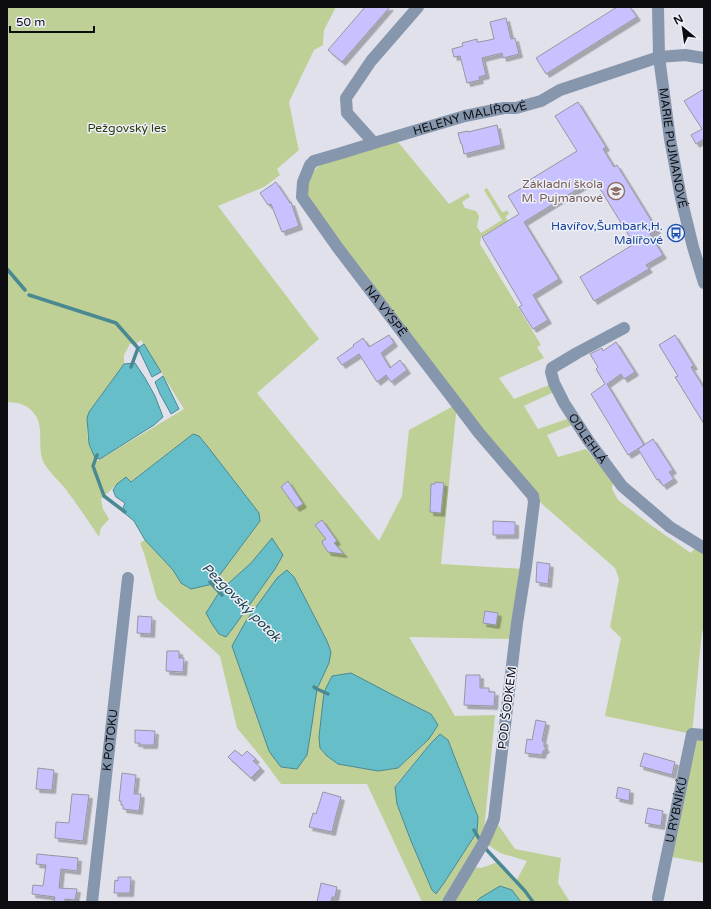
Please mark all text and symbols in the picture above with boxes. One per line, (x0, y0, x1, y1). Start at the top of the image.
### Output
scale bar (10, 8, 94, 34)
north arrow (663, 8, 703, 48)
text: N (671, 12, 685, 28)
text: 50 m (16, 15, 45, 29)
street label: MARIE PUJMANOVÉ (656, 87, 690, 210)
street label: HELENY MALÍŘOVÉ (411, 98, 529, 138)
park label: Pežgovský les (87, 121, 167, 135)
place label: Základní škola M. Pujmanové (521, 177, 603, 205)
school or university icon: Základní škola M. Pujmanové (606, 181, 626, 201)
place label: Havířov,Šumbark,H. Malířové (551, 219, 663, 247)
bus stop icon: Havířov,Šumbark,H. Malířové (666, 223, 686, 243)
street label: NA VÝSPĚ (362, 282, 410, 339)
street label: ODLEHLÁ (566, 411, 610, 466)
water label: Pezgovský potok (199, 560, 285, 646)
street label: POD ŠODKEM (495, 666, 519, 750)
street label: K POTOKU (100, 708, 120, 772)
street label: U RYBNÍKŮ (663, 776, 690, 844)

